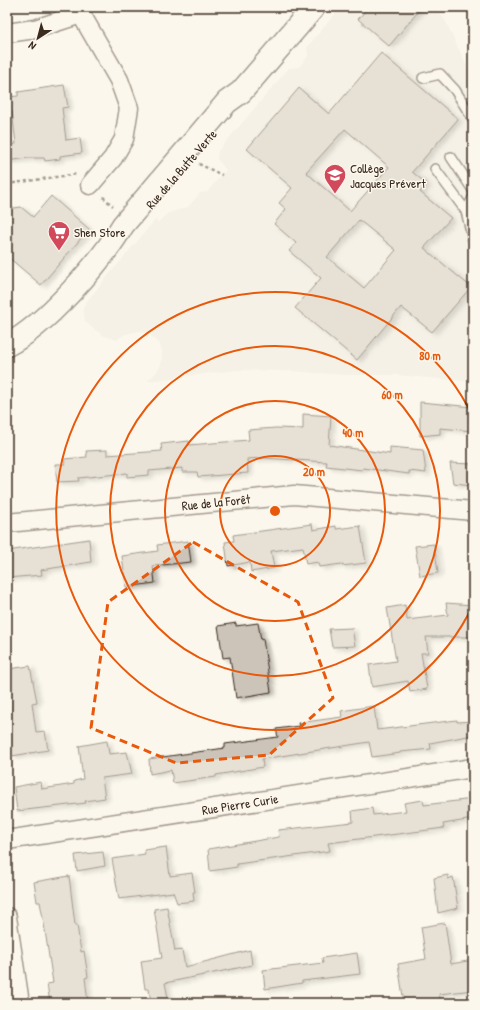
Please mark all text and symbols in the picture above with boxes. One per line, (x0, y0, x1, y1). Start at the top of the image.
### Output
north arrow (18, 18, 58, 58)
text: N (26, 39, 39, 53)
street label: Rue de la Butte Verte (141, 125, 221, 213)
place label: Collège Jacques Prévert (350, 159, 426, 192)
school or university icon: Collège Jacques Prévert (322, 162, 348, 195)
supermarket icon: Shen Store (46, 219, 72, 252)
place label: Shen Store (74, 223, 125, 241)
text: 80 m (419, 347, 441, 364)
text: 60 m (381, 386, 403, 403)
text: 40 m (343, 424, 363, 441)
text: 20 m (303, 463, 325, 480)
street label: Rue de la Forêt (181, 489, 252, 515)
centre of rings (268, 504, 282, 518)
street label: Rue Pierre Curie (200, 789, 280, 819)

